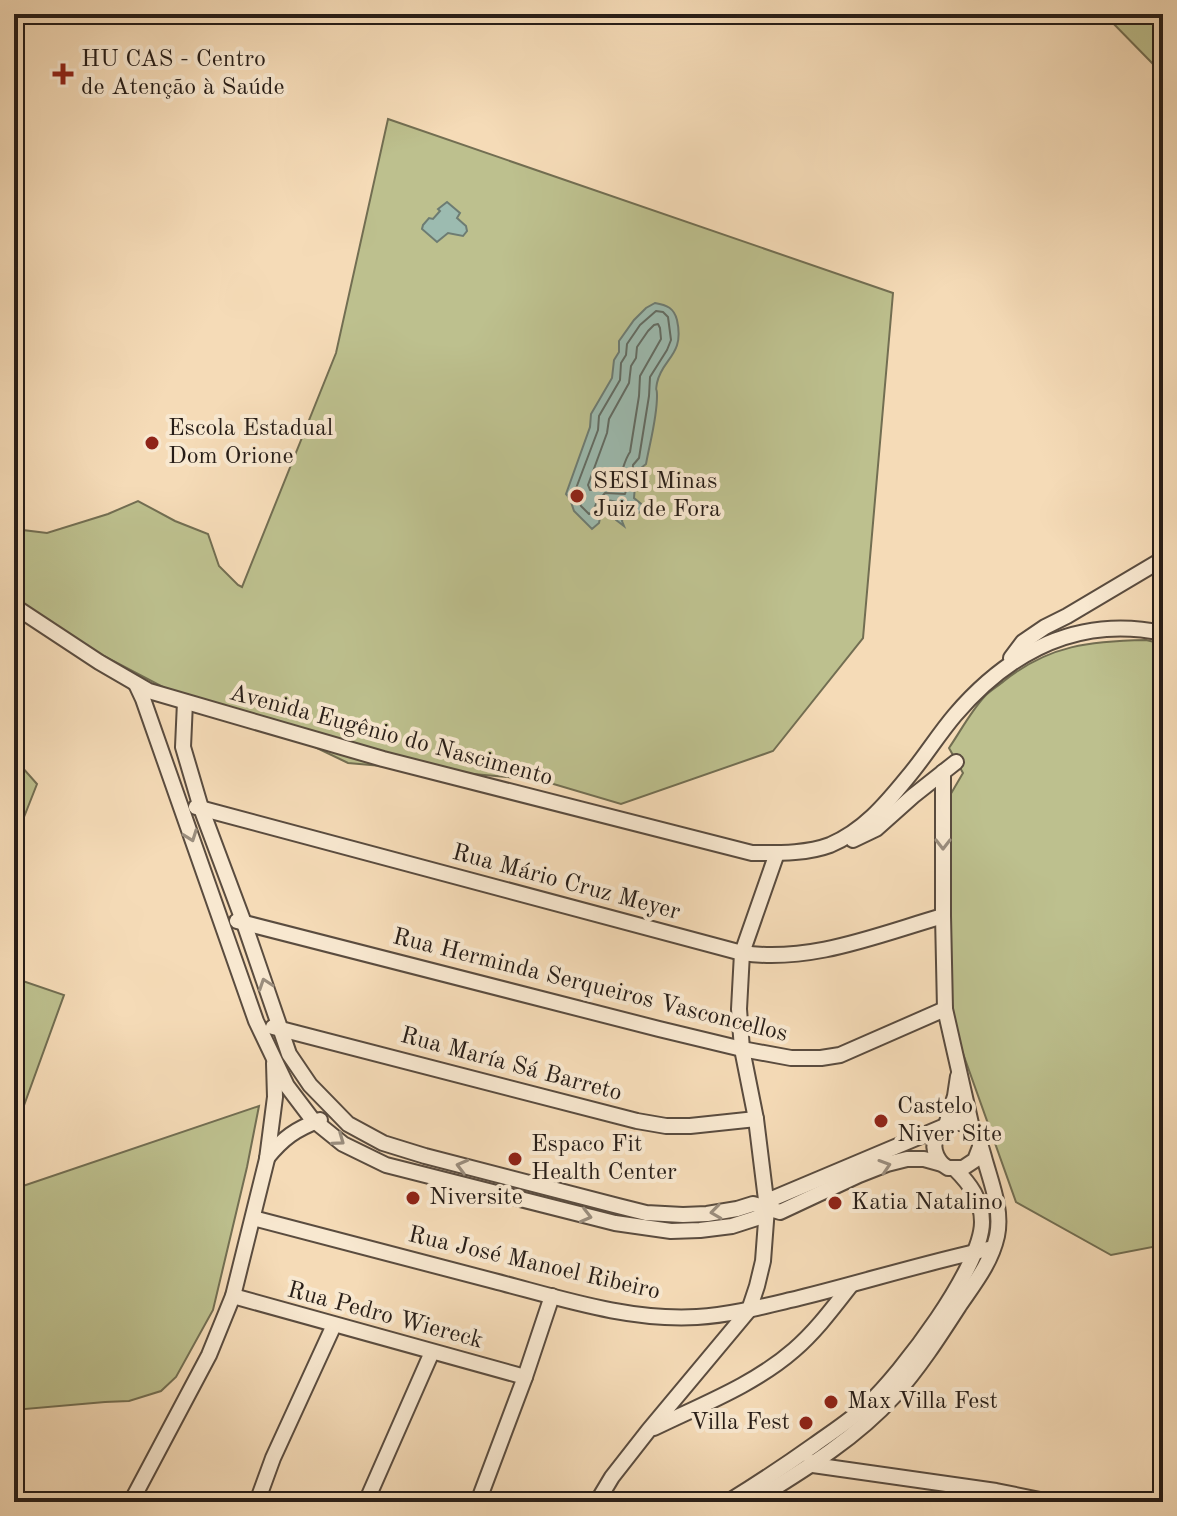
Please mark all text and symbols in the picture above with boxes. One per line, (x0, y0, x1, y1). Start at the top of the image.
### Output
place label: HU CAS - Centro de Atenção à Saúde (81, 48, 285, 100)
marker: HU CAS - Centro de Atenção à Saúde (52, 63, 74, 85)
place label: Escola Estadual Dom Orione (168, 417, 333, 469)
marker: Escola Estadual Dom Orione (143, 434, 161, 452)
place label: SESI Minas Juiz de Fora (593, 470, 721, 522)
marker: SESI Minas Juiz de Fora (568, 487, 586, 505)
street label: Avenida Eugênio do Nascimento (227, 681, 555, 791)
one-way arrow (181, 828, 197, 842)
one-way arrow (934, 838, 952, 851)
street label: Rua Mário Cruz Meyer (449, 841, 683, 925)
street label: Rua Herminda Serqueiros Vasconcellos (390, 925, 790, 1047)
one-way arrow (258, 977, 275, 991)
street label: Rua María Sá Barreto (398, 1024, 624, 1106)
place label: Castelo Niver Site (897, 1095, 1002, 1147)
marker: Castelo Niver Site (872, 1112, 890, 1130)
one-way arrow (331, 1130, 345, 1144)
place label: Espaco Fit Health Center (531, 1133, 677, 1185)
marker: Espaco Fit Health Center (506, 1150, 524, 1168)
one-way arrow (455, 1159, 469, 1175)
one-way arrow (877, 1159, 891, 1175)
place label: Niversite (429, 1186, 523, 1210)
marker: Niversite (404, 1189, 422, 1207)
place label: Katia Natalino (851, 1191, 1003, 1215)
marker: Katia Natalino (826, 1194, 844, 1212)
one-way arrow (709, 1203, 723, 1220)
one-way arrow (579, 1207, 593, 1224)
street label: Rua José Manoel Ribeiro (406, 1223, 662, 1305)
street label: Rua Pedro Wiereck (285, 1278, 485, 1354)
place label: Max Villa Fest (847, 1390, 998, 1414)
marker: Max Villa Fest (822, 1393, 840, 1411)
place label: Villa Fest (690, 1411, 790, 1435)
marker: Villa Fest (797, 1414, 815, 1432)

